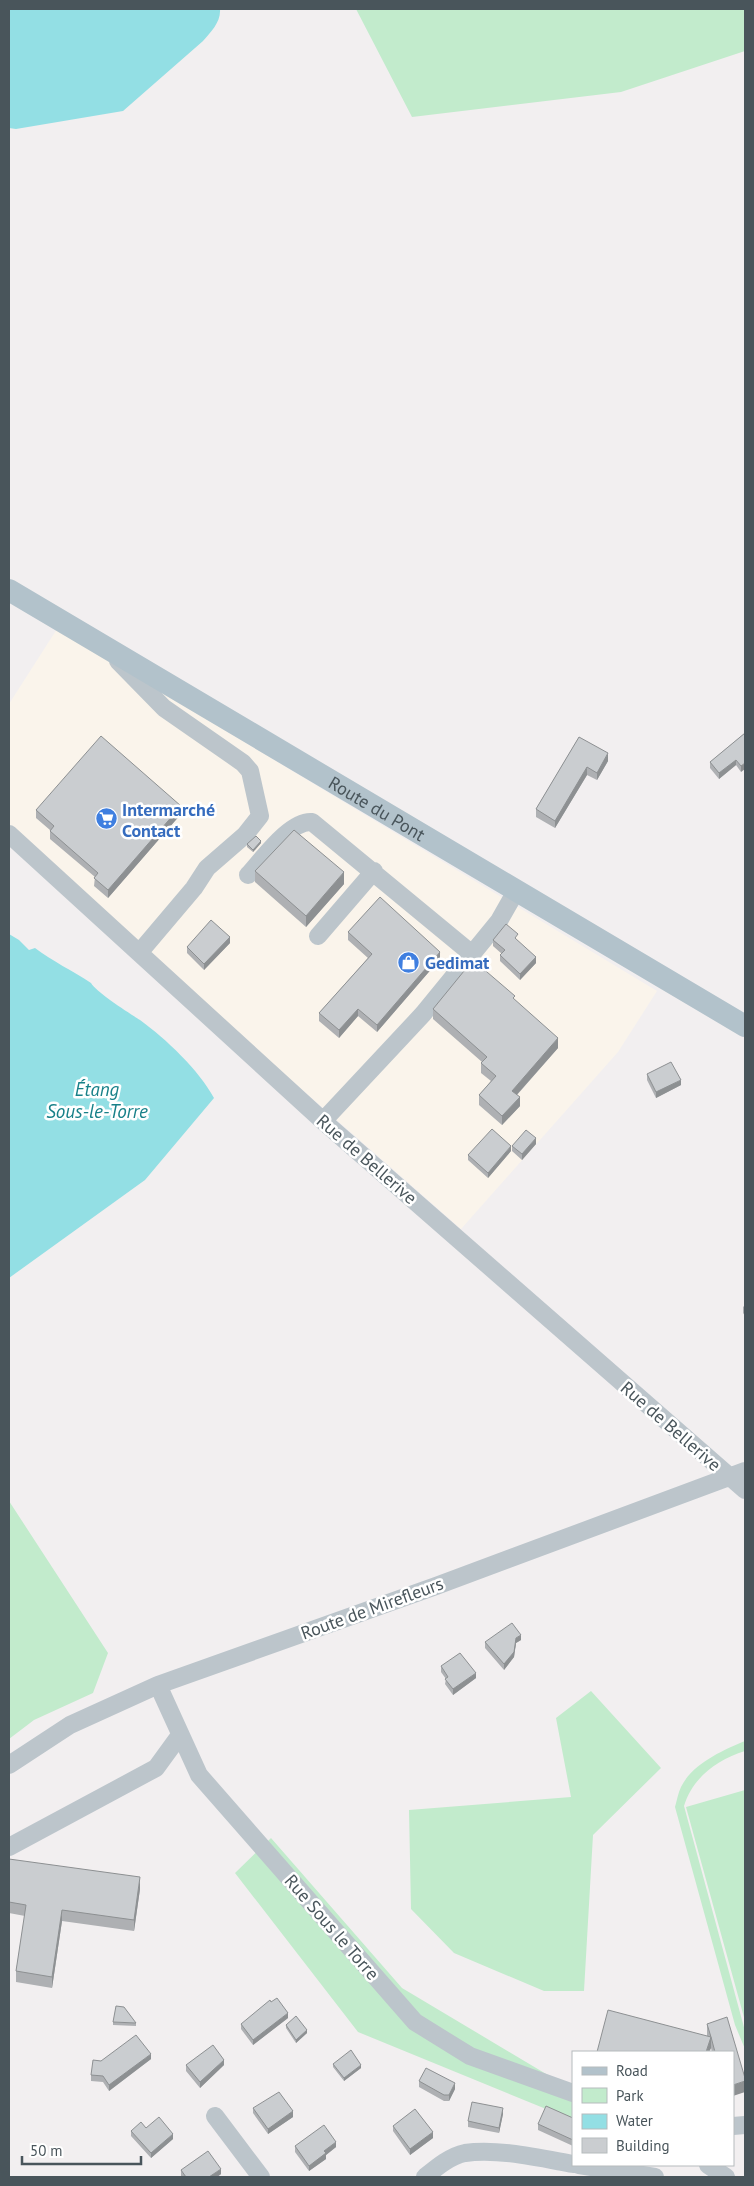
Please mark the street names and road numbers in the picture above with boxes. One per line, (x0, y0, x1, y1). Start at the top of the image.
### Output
street label: Route du Pont (325, 771, 430, 846)
street label: Rue de Bellerive (312, 1109, 422, 1209)
street label: Rue de Bellerive (616, 1376, 726, 1476)
street label: Route de Mirefleurs (298, 1572, 446, 1644)
street label: Rue Sous le Torre (280, 1869, 384, 1985)

